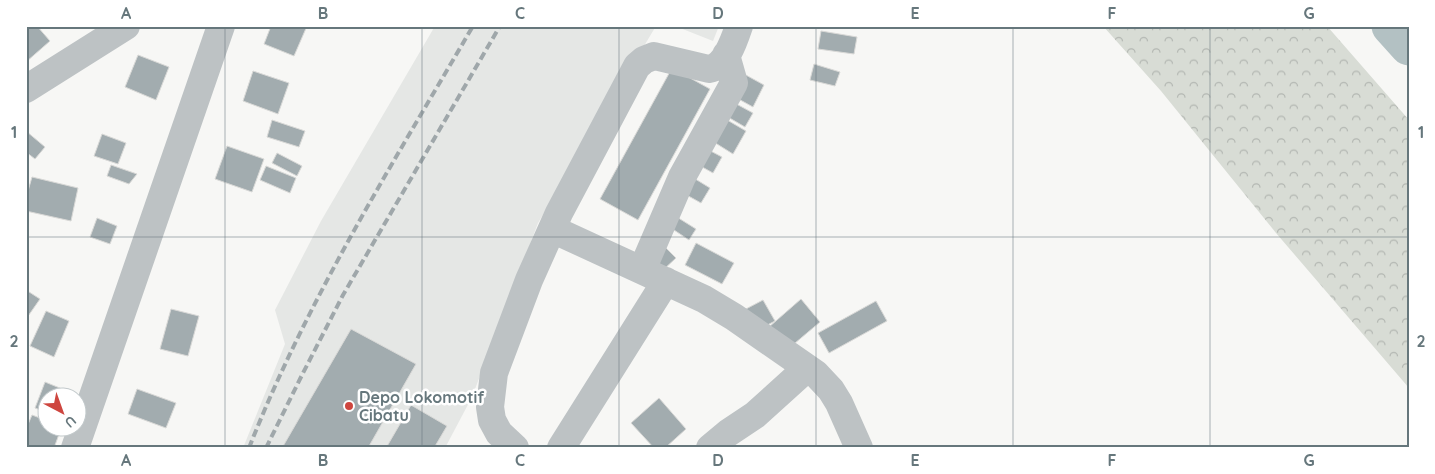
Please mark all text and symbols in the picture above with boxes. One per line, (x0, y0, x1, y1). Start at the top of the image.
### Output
text: A (121, 3, 132, 23)
text: B (318, 3, 328, 23)
text: C (515, 3, 525, 23)
text: D (712, 3, 724, 23)
text: E (910, 3, 920, 23)
text: F (1108, 3, 1117, 23)
text: G (1303, 3, 1315, 23)
text: 1 (11, 122, 17, 142)
text: 1 (1418, 122, 1424, 142)
text: 2 (9, 331, 19, 351)
text: 2 (1416, 331, 1426, 351)
north arrow (38, 386, 88, 436)
place label: Depo Lokomotif Cibatu (359, 387, 484, 425)
marker: Depo Lokomotif Cibatu (343, 400, 355, 412)
text: U (61, 412, 80, 432)
text: A (121, 450, 132, 470)
text: B (318, 450, 328, 470)
text: C (515, 450, 525, 470)
text: D (712, 450, 724, 470)
text: E (910, 450, 920, 470)
text: F (1108, 450, 1117, 470)
text: G (1303, 450, 1315, 470)

